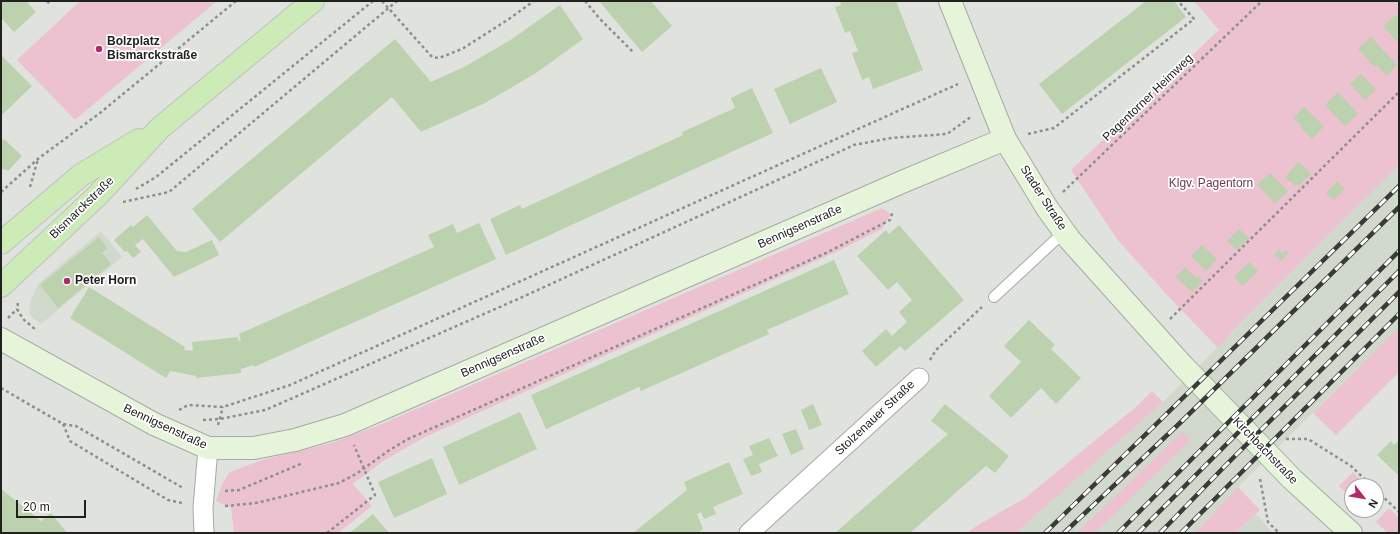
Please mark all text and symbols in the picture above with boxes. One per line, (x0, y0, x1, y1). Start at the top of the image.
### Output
place label: Bolzplatz Bismarckstraße (107, 35, 197, 63)
marker: Bolzplatz Bismarckstraße (94, 44, 104, 54)
street label: Pagentorner Heimweg (1100, 51, 1196, 145)
street label: Stader Straße (1017, 163, 1069, 233)
street label: Bismarckstraße (47, 174, 117, 242)
park label: Klgv. Pagentorn (1169, 177, 1253, 191)
street label: Bennigsenstraße (756, 202, 844, 252)
place label: Peter Horn (75, 274, 136, 288)
marker: Peter Horn (62, 276, 72, 286)
street label: Bennigsenstraße (459, 331, 547, 381)
street label: Stolzenauer Straße (832, 377, 918, 459)
street label: Bennigsenstraße (121, 401, 209, 453)
street label: Kirchbachstraße (1229, 415, 1301, 487)
north arrow (1344, 478, 1384, 518)
scale bar (18, 492, 88, 518)
text: N (1366, 497, 1381, 510)
text: 20 m (23, 500, 50, 514)

